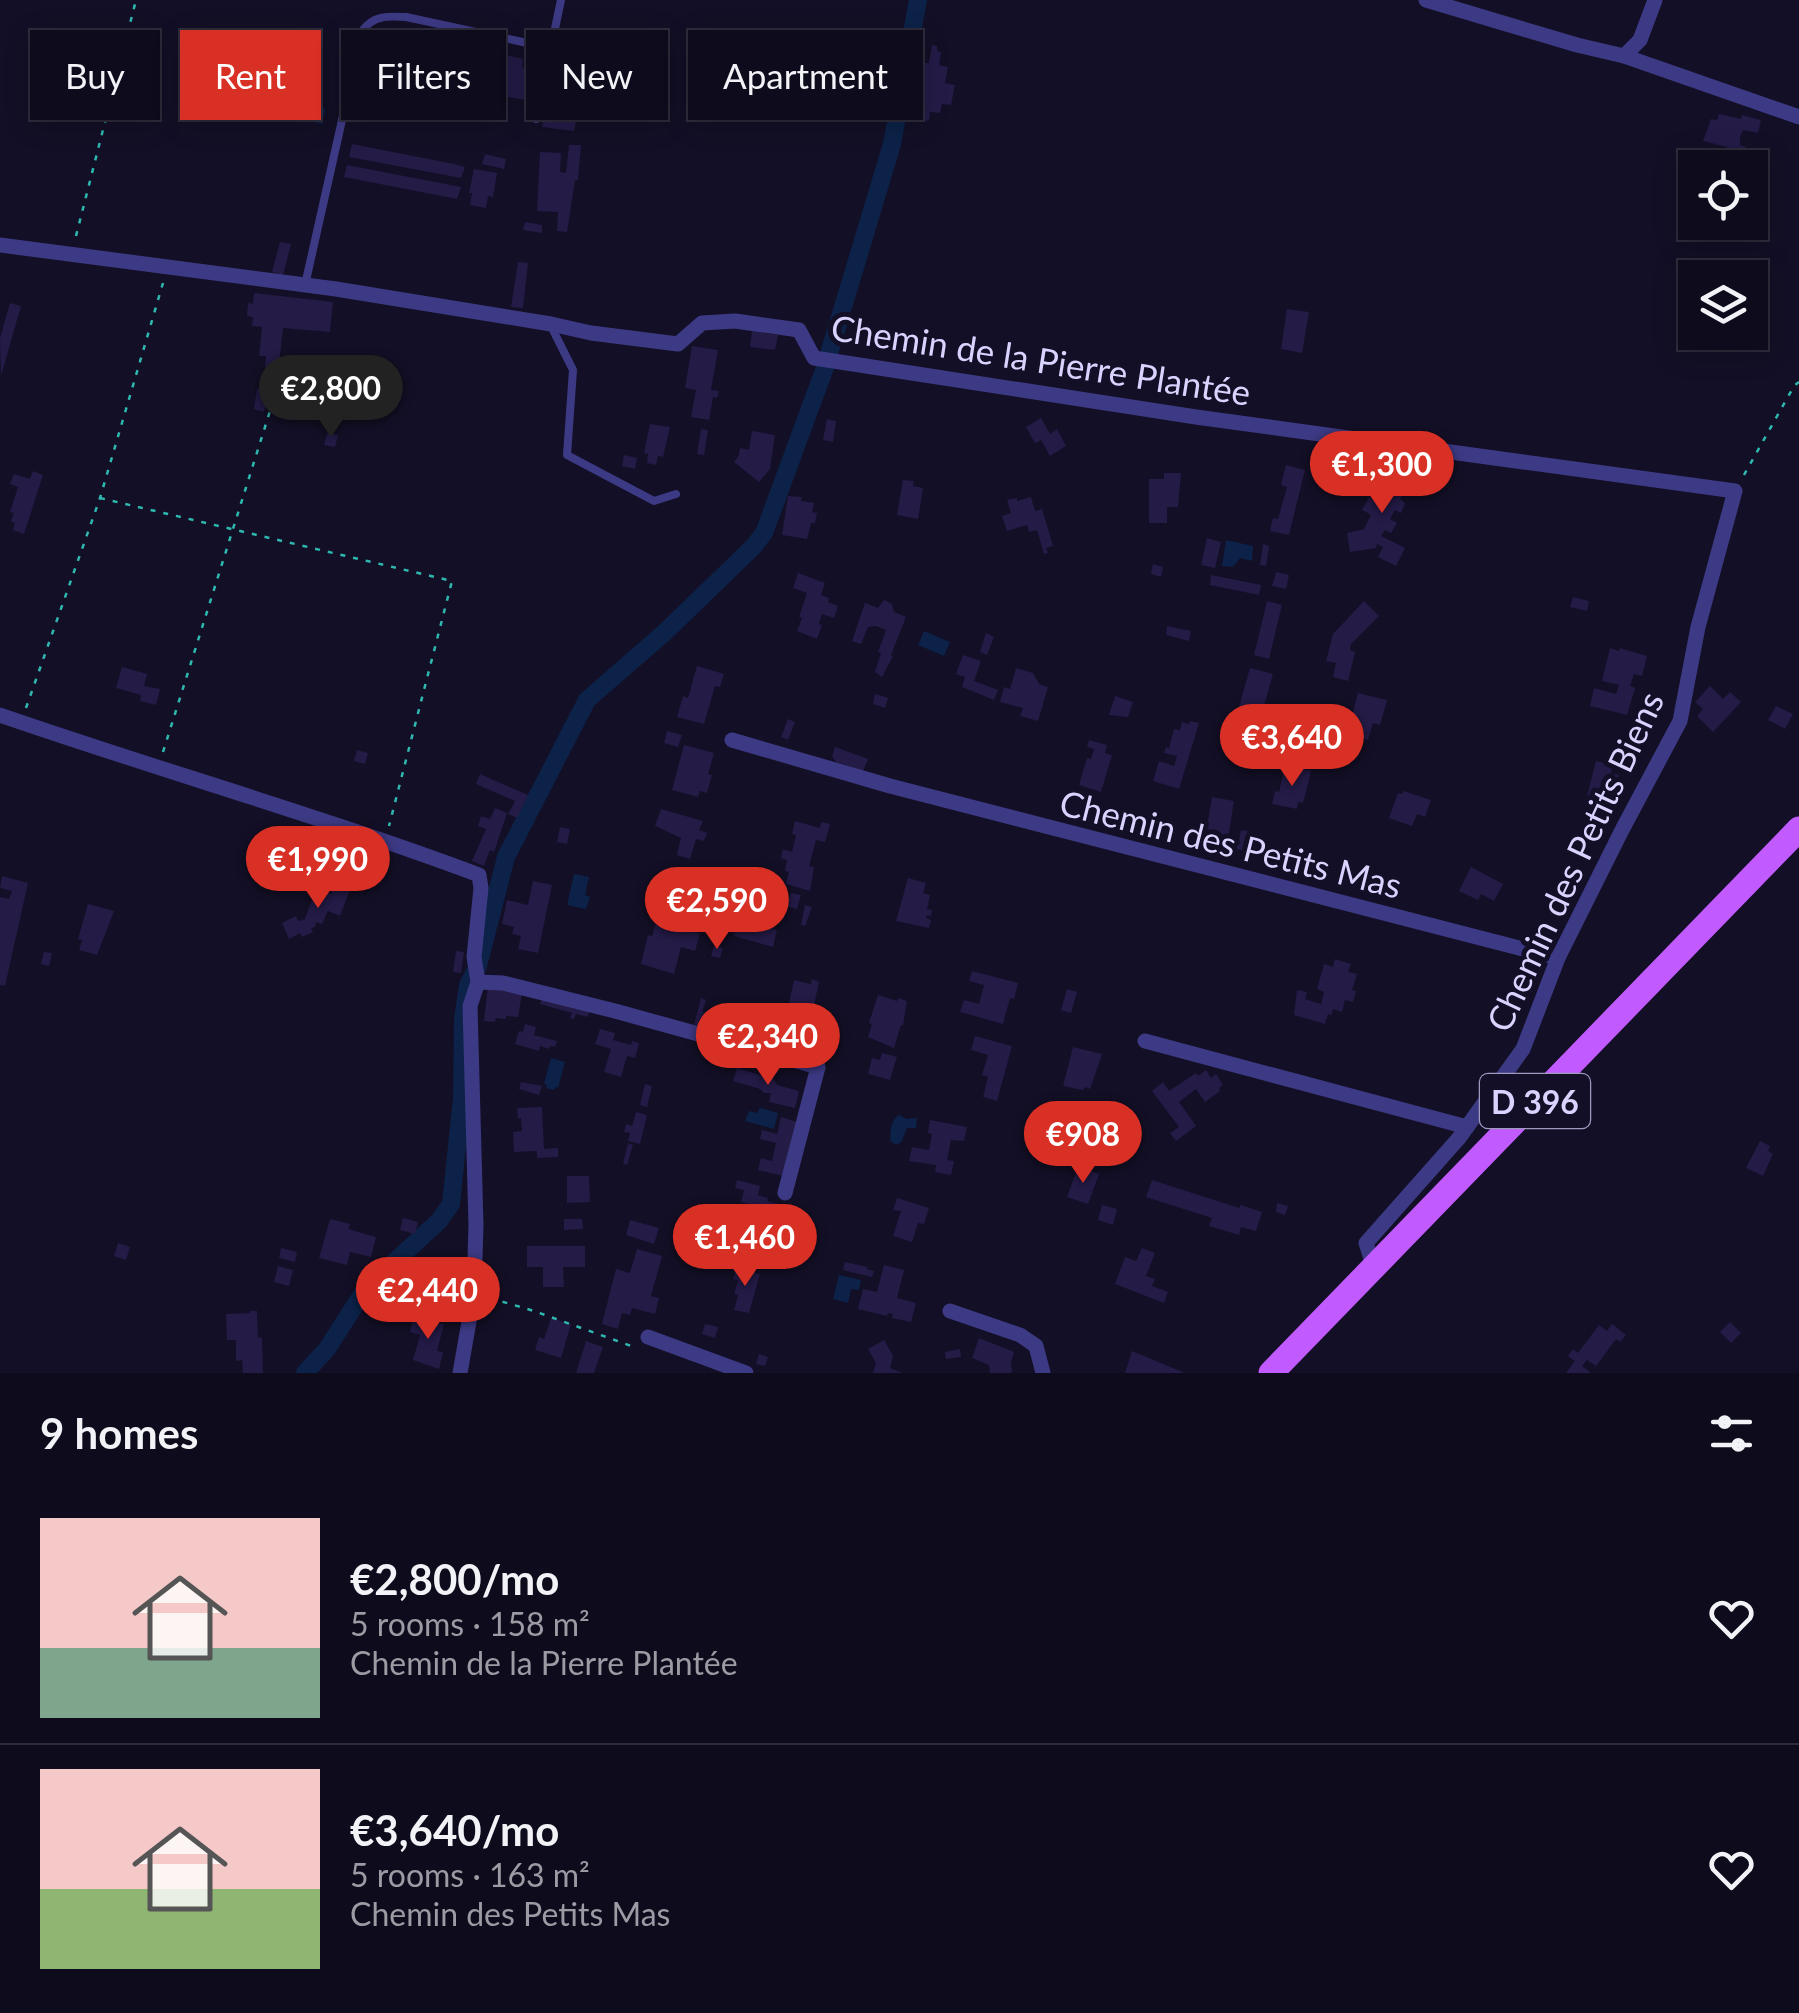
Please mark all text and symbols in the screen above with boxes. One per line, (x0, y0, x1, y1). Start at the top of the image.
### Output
chip: Buy (30, 30, 160, 120)
chip: Rent (180, 30, 321, 120)
chip: Filters (341, 30, 506, 120)
chip: New (526, 30, 668, 120)
chip: Apartment (688, 30, 923, 120)
map controls (1678, 150, 1768, 350)
button: locate (1678, 150, 1768, 240)
button: layers (1678, 260, 1768, 350)
street label: Chemin de la Pierre Plantée (828, 305, 1254, 413)
pin: €2,800 (250, 355, 412, 440)
text: €2,800 (281, 368, 381, 407)
pin: €1,300 (1301, 431, 1463, 516)
text: €1,300 (1332, 444, 1432, 483)
street label: Chemin des Petits Biens (1477, 685, 1671, 1037)
pin: €3,640 (1211, 704, 1373, 789)
text: €3,640 (1242, 717, 1342, 756)
street label: Chemin des Petits Mas (1056, 780, 1406, 906)
pin: €1,990 (237, 826, 399, 911)
text: €1,990 (268, 839, 368, 878)
pin: €2,590 (636, 867, 798, 952)
text: €2,590 (667, 880, 767, 919)
pin: €2,340 (687, 1003, 849, 1088)
text: €2,340 (718, 1016, 818, 1055)
road number: D 396 (1480, 1074, 1590, 1128)
pin: €908 (1024, 1101, 1142, 1186)
text: €908 (1046, 1114, 1120, 1153)
pin: €1,460 (664, 1204, 826, 1289)
text: €1,460 (695, 1217, 795, 1256)
pin: €2,440 (347, 1257, 509, 1342)
text: €2,440 (378, 1270, 478, 1309)
icon: filters (1704, 1406, 1759, 1461)
text: 9 homes (40, 1408, 198, 1458)
text: €2,800/mo (350, 1554, 559, 1604)
icon: home (120, 1558, 240, 1678)
icon: heart (1704, 1591, 1759, 1646)
text: 5 rooms · 158 m² (350, 1604, 590, 1643)
text: Chemin de la Pierre Plantée (350, 1643, 738, 1682)
text: €3,640/mo (350, 1805, 559, 1855)
icon: home (120, 1809, 240, 1929)
icon: heart (1704, 1842, 1759, 1897)
text: 5 rooms · 163 m² (350, 1855, 590, 1894)
text: Chemin des Petits Mas (350, 1894, 670, 1933)

